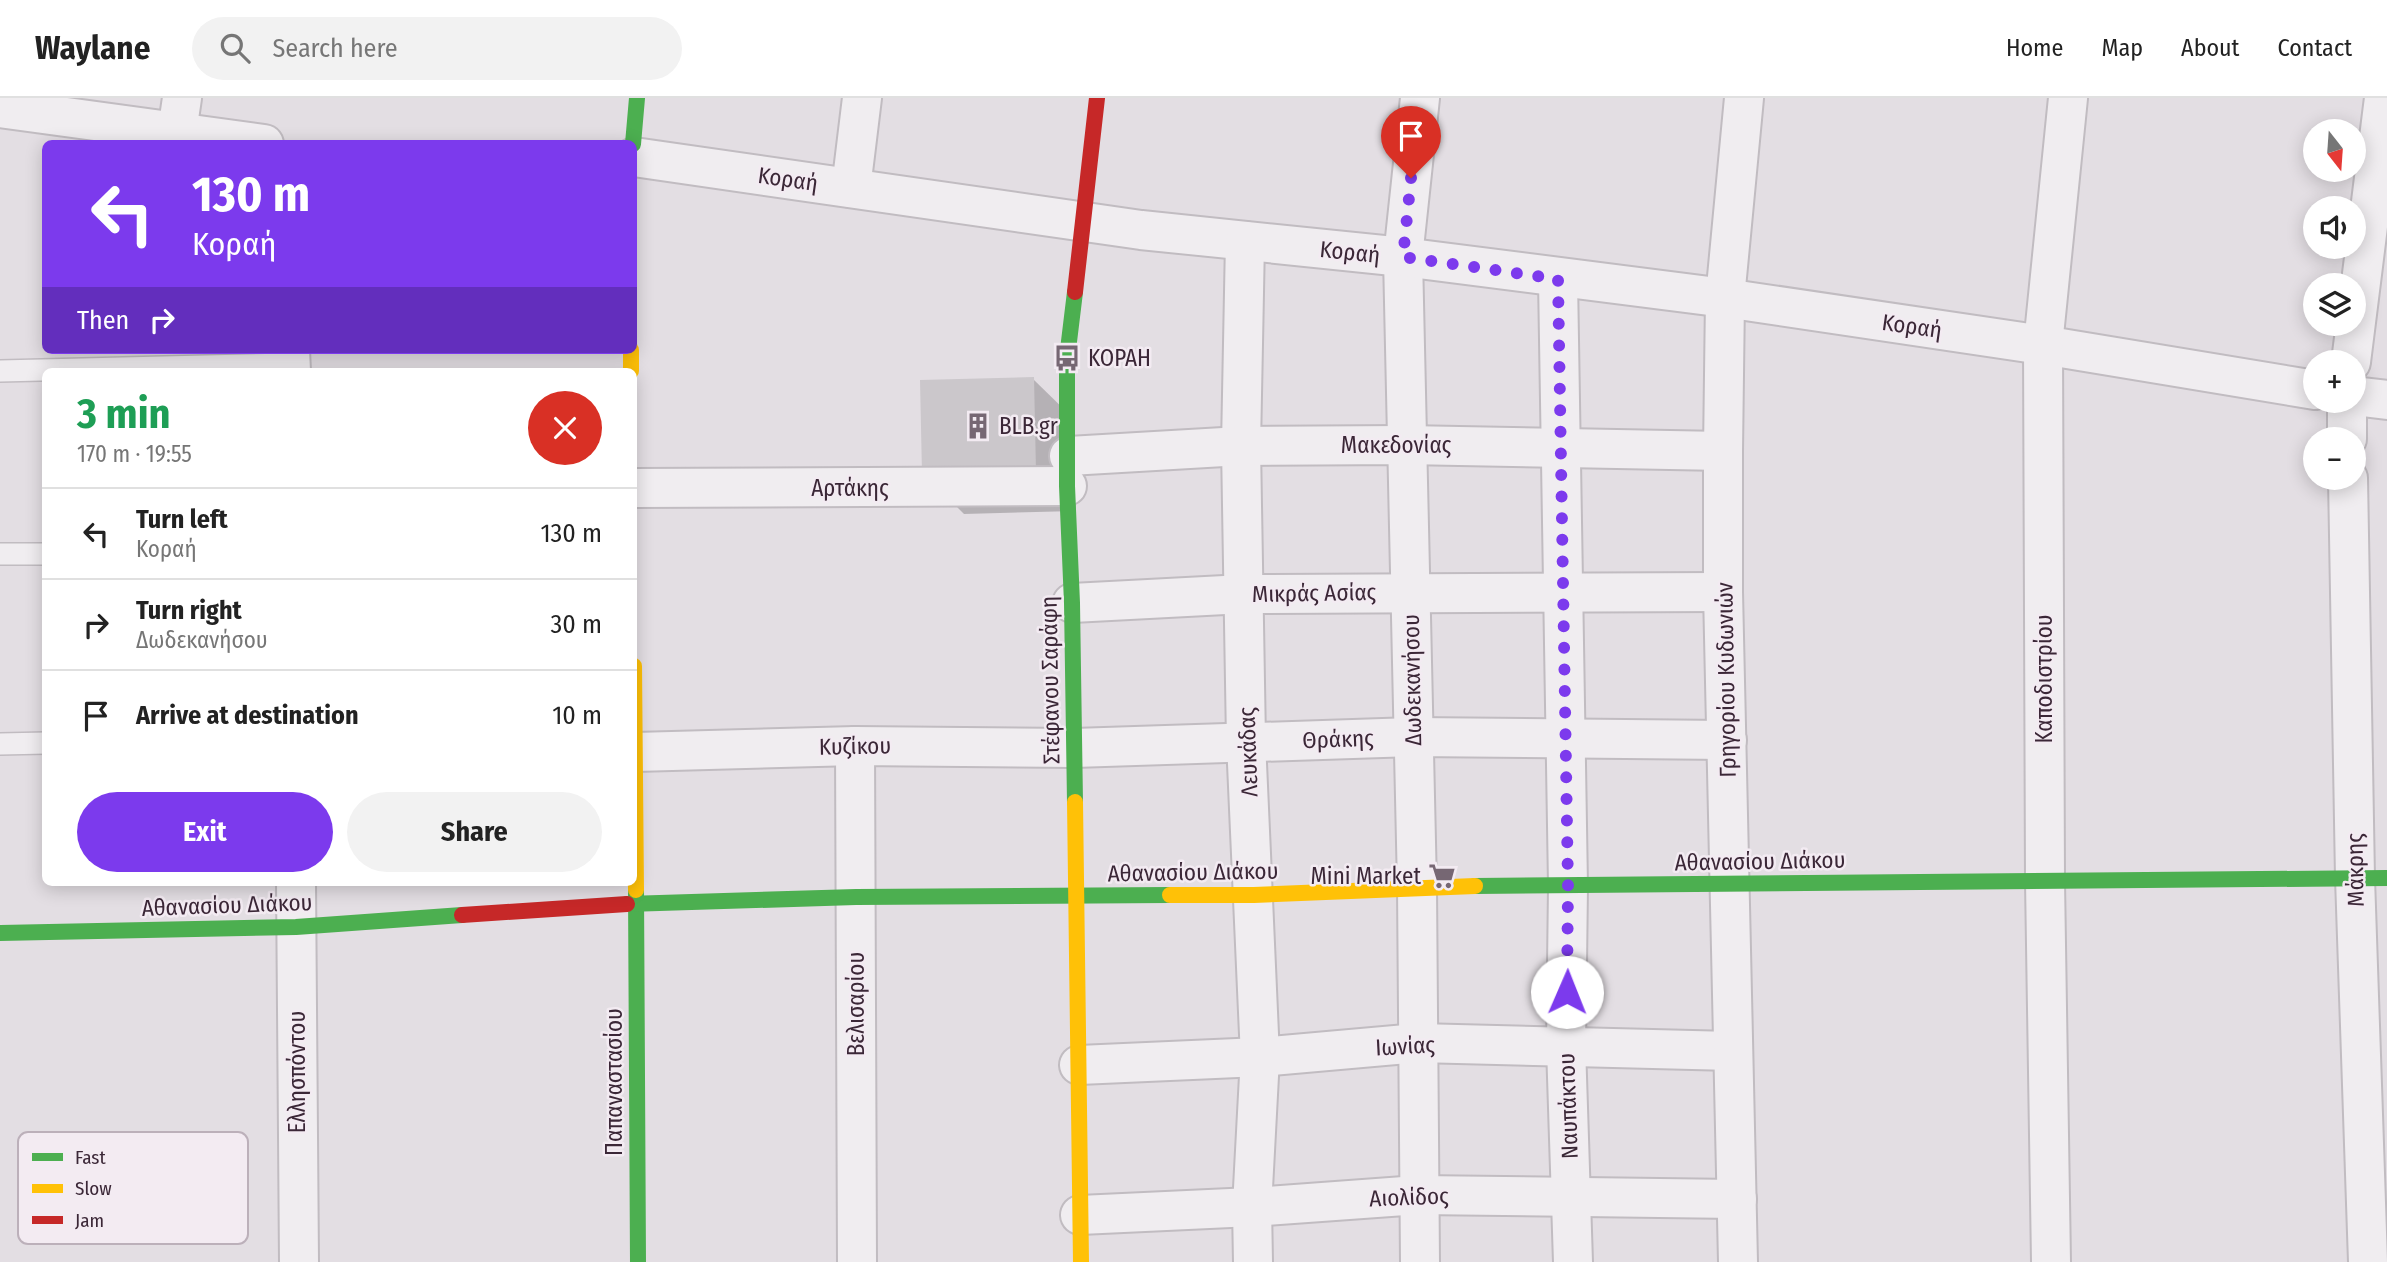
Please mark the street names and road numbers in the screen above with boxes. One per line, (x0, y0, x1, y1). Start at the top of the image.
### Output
street label: Κοραή (756, 161, 820, 197)
street label: Κοραή (1318, 235, 1382, 269)
street label: Κοραή (1880, 308, 1944, 344)
street label: Μακεδονίας (1341, 431, 1451, 459)
street label: Αρτάκης (811, 474, 889, 502)
street label: Μικράς Ασίας (1252, 578, 1377, 608)
street label: Γρηγορίου Κυδωνιών (1710, 582, 1742, 778)
street label: Στέφανου Σαράφη (1035, 596, 1065, 764)
street label: Δωδεκανήσου (1397, 614, 1427, 746)
street label: Καποδιστρίου (2030, 614, 2058, 744)
street label: Λευκάδας (1232, 706, 1264, 797)
street label: Θράκης (1302, 724, 1375, 754)
street label: Κυζίκου (819, 731, 891, 761)
street label: Μάκρης (2340, 833, 2370, 907)
street label: Αθανασίου Διάκου (1674, 846, 1846, 876)
street label: Αθανασίου Διάκου (1107, 857, 1279, 887)
street label: Αθανασίου Διάκου (141, 888, 313, 922)
street label: Βελισαρίου (842, 952, 870, 1056)
street label: Παπαναστασίου (600, 1008, 628, 1156)
street label: Ελλησπόντου (283, 1011, 311, 1133)
street label: Ιωνίας (1374, 1030, 1436, 1062)
street label: Ναυπάκτου (1552, 1053, 1584, 1159)
street label: Αιολίδος (1369, 1182, 1449, 1212)

